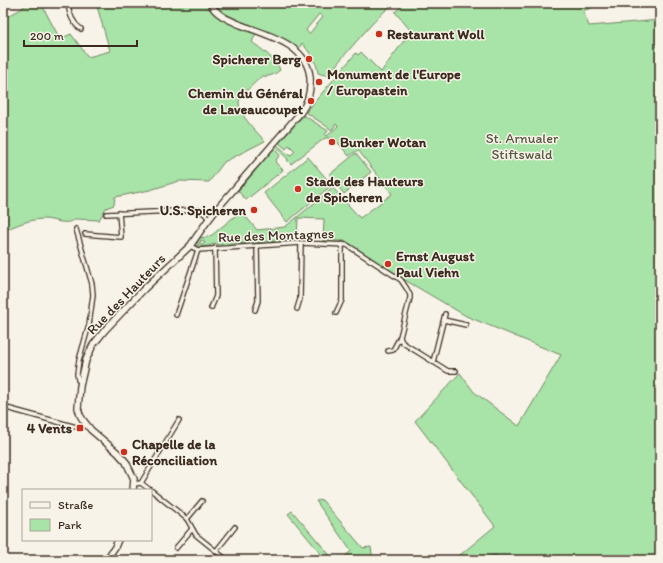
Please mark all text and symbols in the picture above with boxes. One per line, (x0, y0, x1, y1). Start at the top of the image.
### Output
scale bar (24, 22, 137, 48)
place label: Restaurant Woll (387, 26, 485, 43)
text: 200 m (30, 29, 64, 43)
marker: Restaurant Woll (374, 29, 384, 39)
place label: Spicherer Berg (212, 51, 302, 68)
marker: Spicherer Berg (304, 54, 314, 64)
place label: Monument de l'Europe / Europastein (326, 66, 461, 99)
marker: Monument de l'Europe / Europastein (314, 77, 324, 87)
place label: Chemin du Général de Laveaucoupet (188, 85, 304, 118)
marker: Chemin du Général de Laveaucoupet (306, 96, 316, 106)
park label: St. Arnualer Stiftswald (486, 130, 559, 163)
place label: Bunker Wotan (340, 134, 427, 151)
marker: Bunker Wotan (327, 137, 337, 147)
place label: Stade des Hauteurs de Spicheren (306, 173, 424, 206)
marker: Stade des Hauteurs de Spicheren (293, 184, 303, 194)
place label: U.S. Spicheren (160, 202, 247, 219)
marker: U.S. Spicheren (249, 205, 259, 215)
street label: Rue des Montagnes (218, 225, 334, 246)
place label: Ernst August Paul Viehn (396, 248, 475, 281)
street label: Rue des Hauteurs (83, 250, 169, 338)
marker: Ernst August Paul Viehn (383, 259, 393, 269)
place label: 4 Vents (27, 420, 72, 437)
marker: 4 Vents (75, 423, 85, 433)
place label: Chapelle de la Réconciliation (132, 436, 217, 469)
marker: Chapelle de la Réconciliation (119, 447, 129, 457)
legend (22, 489, 152, 541)
text: Straße (58, 498, 93, 512)
text: Park (58, 518, 82, 532)

